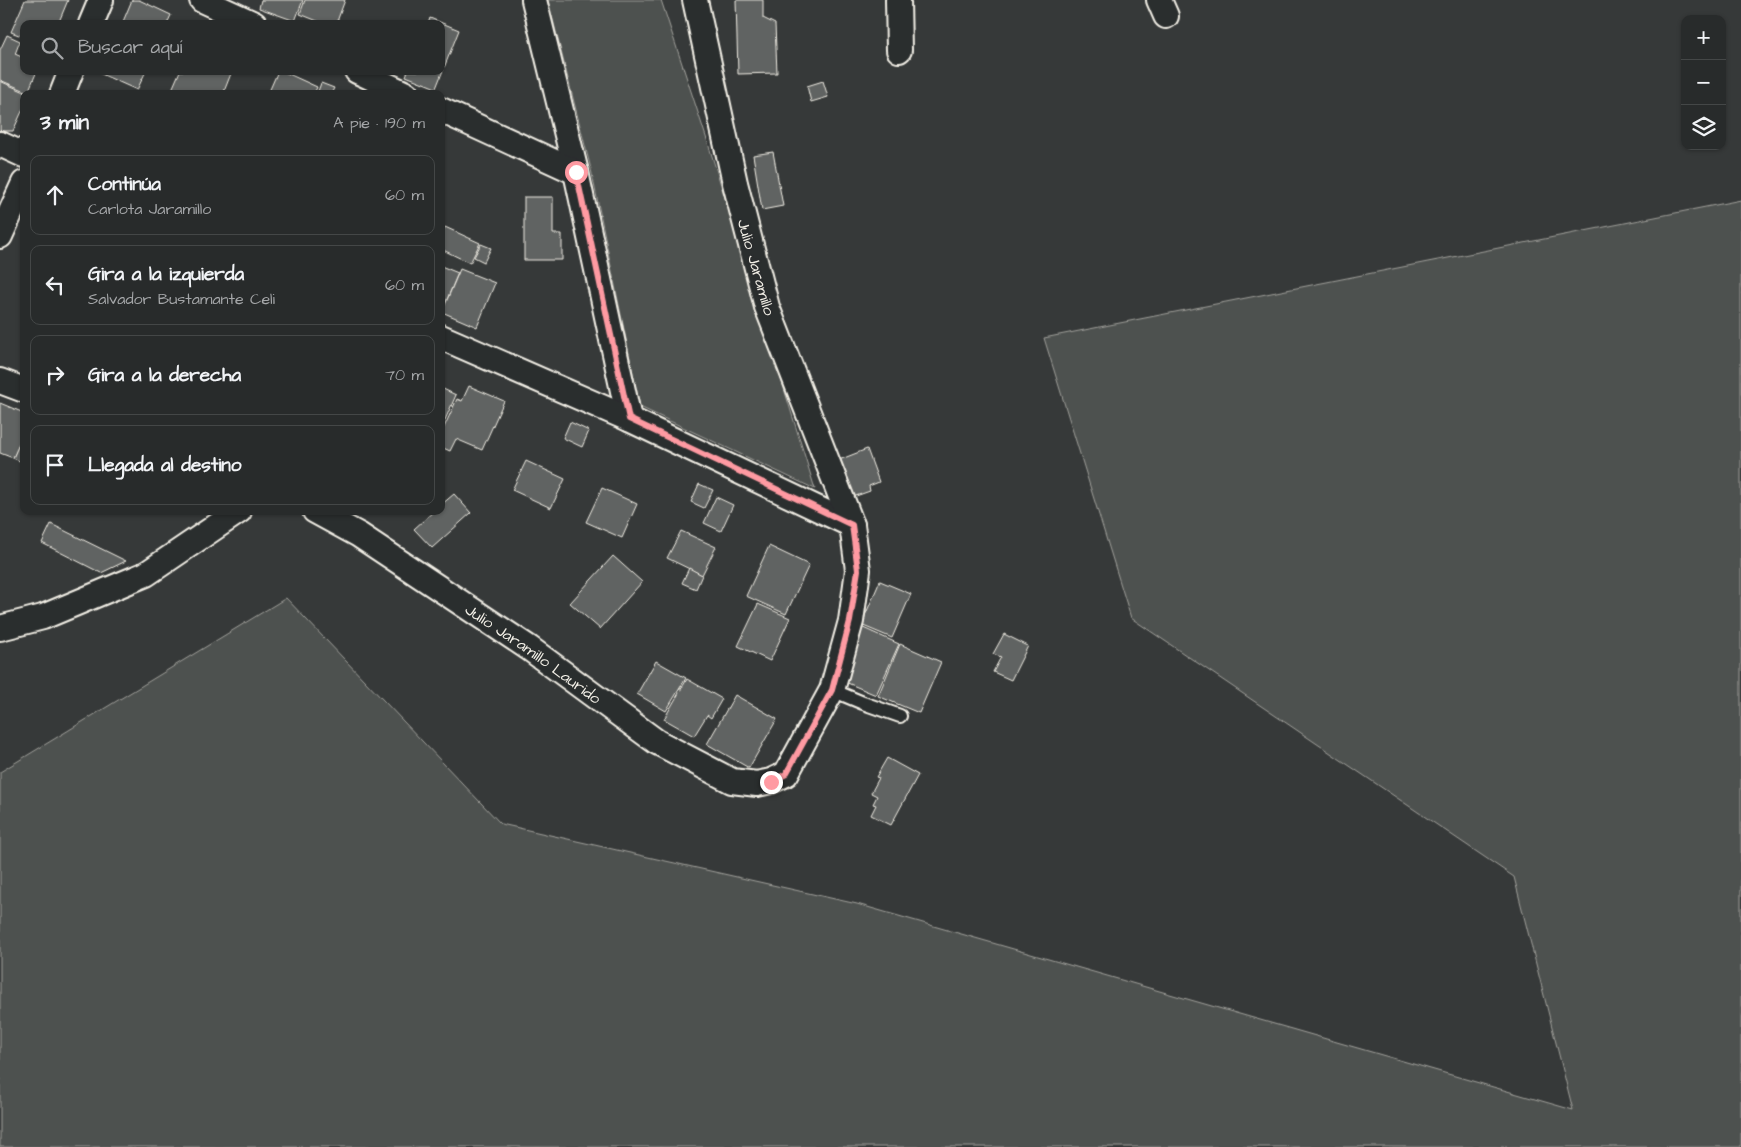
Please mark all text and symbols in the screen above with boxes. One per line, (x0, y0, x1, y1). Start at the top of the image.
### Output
map controls (1681, 15, 1726, 150)
button: + (1681, 15, 1726, 60)
search box (20, 20, 445, 75)
icon: search (38, 34, 66, 62)
text: Buscar aquí (78, 34, 182, 61)
button: − (1681, 60, 1726, 105)
button: layers (1681, 105, 1726, 150)
text: 3 min (40, 108, 89, 137)
text: A pie · 190 m (333, 112, 425, 134)
route start (565, 161, 588, 184)
text: Continúa (88, 171, 161, 198)
icon: ahead (41, 181, 69, 209)
text: 60 m (385, 184, 424, 206)
text: Carlota Jaramillo (88, 198, 211, 220)
street label: Julio Jaramillo (732, 216, 780, 318)
text: Gira a la izquierda (88, 261, 244, 288)
icon: left (41, 271, 69, 299)
text: 60 m (385, 274, 424, 296)
text: Salvador Bustamante Celi (88, 288, 275, 310)
icon: right (41, 361, 69, 389)
text: Gira a la derecha (88, 362, 241, 389)
text: 70 m (385, 364, 424, 386)
icon: arrive (41, 451, 69, 479)
text: Llegada al destino (88, 452, 241, 479)
street label: Julio Jaramillo Laurido (461, 599, 605, 710)
route end (760, 771, 783, 794)

